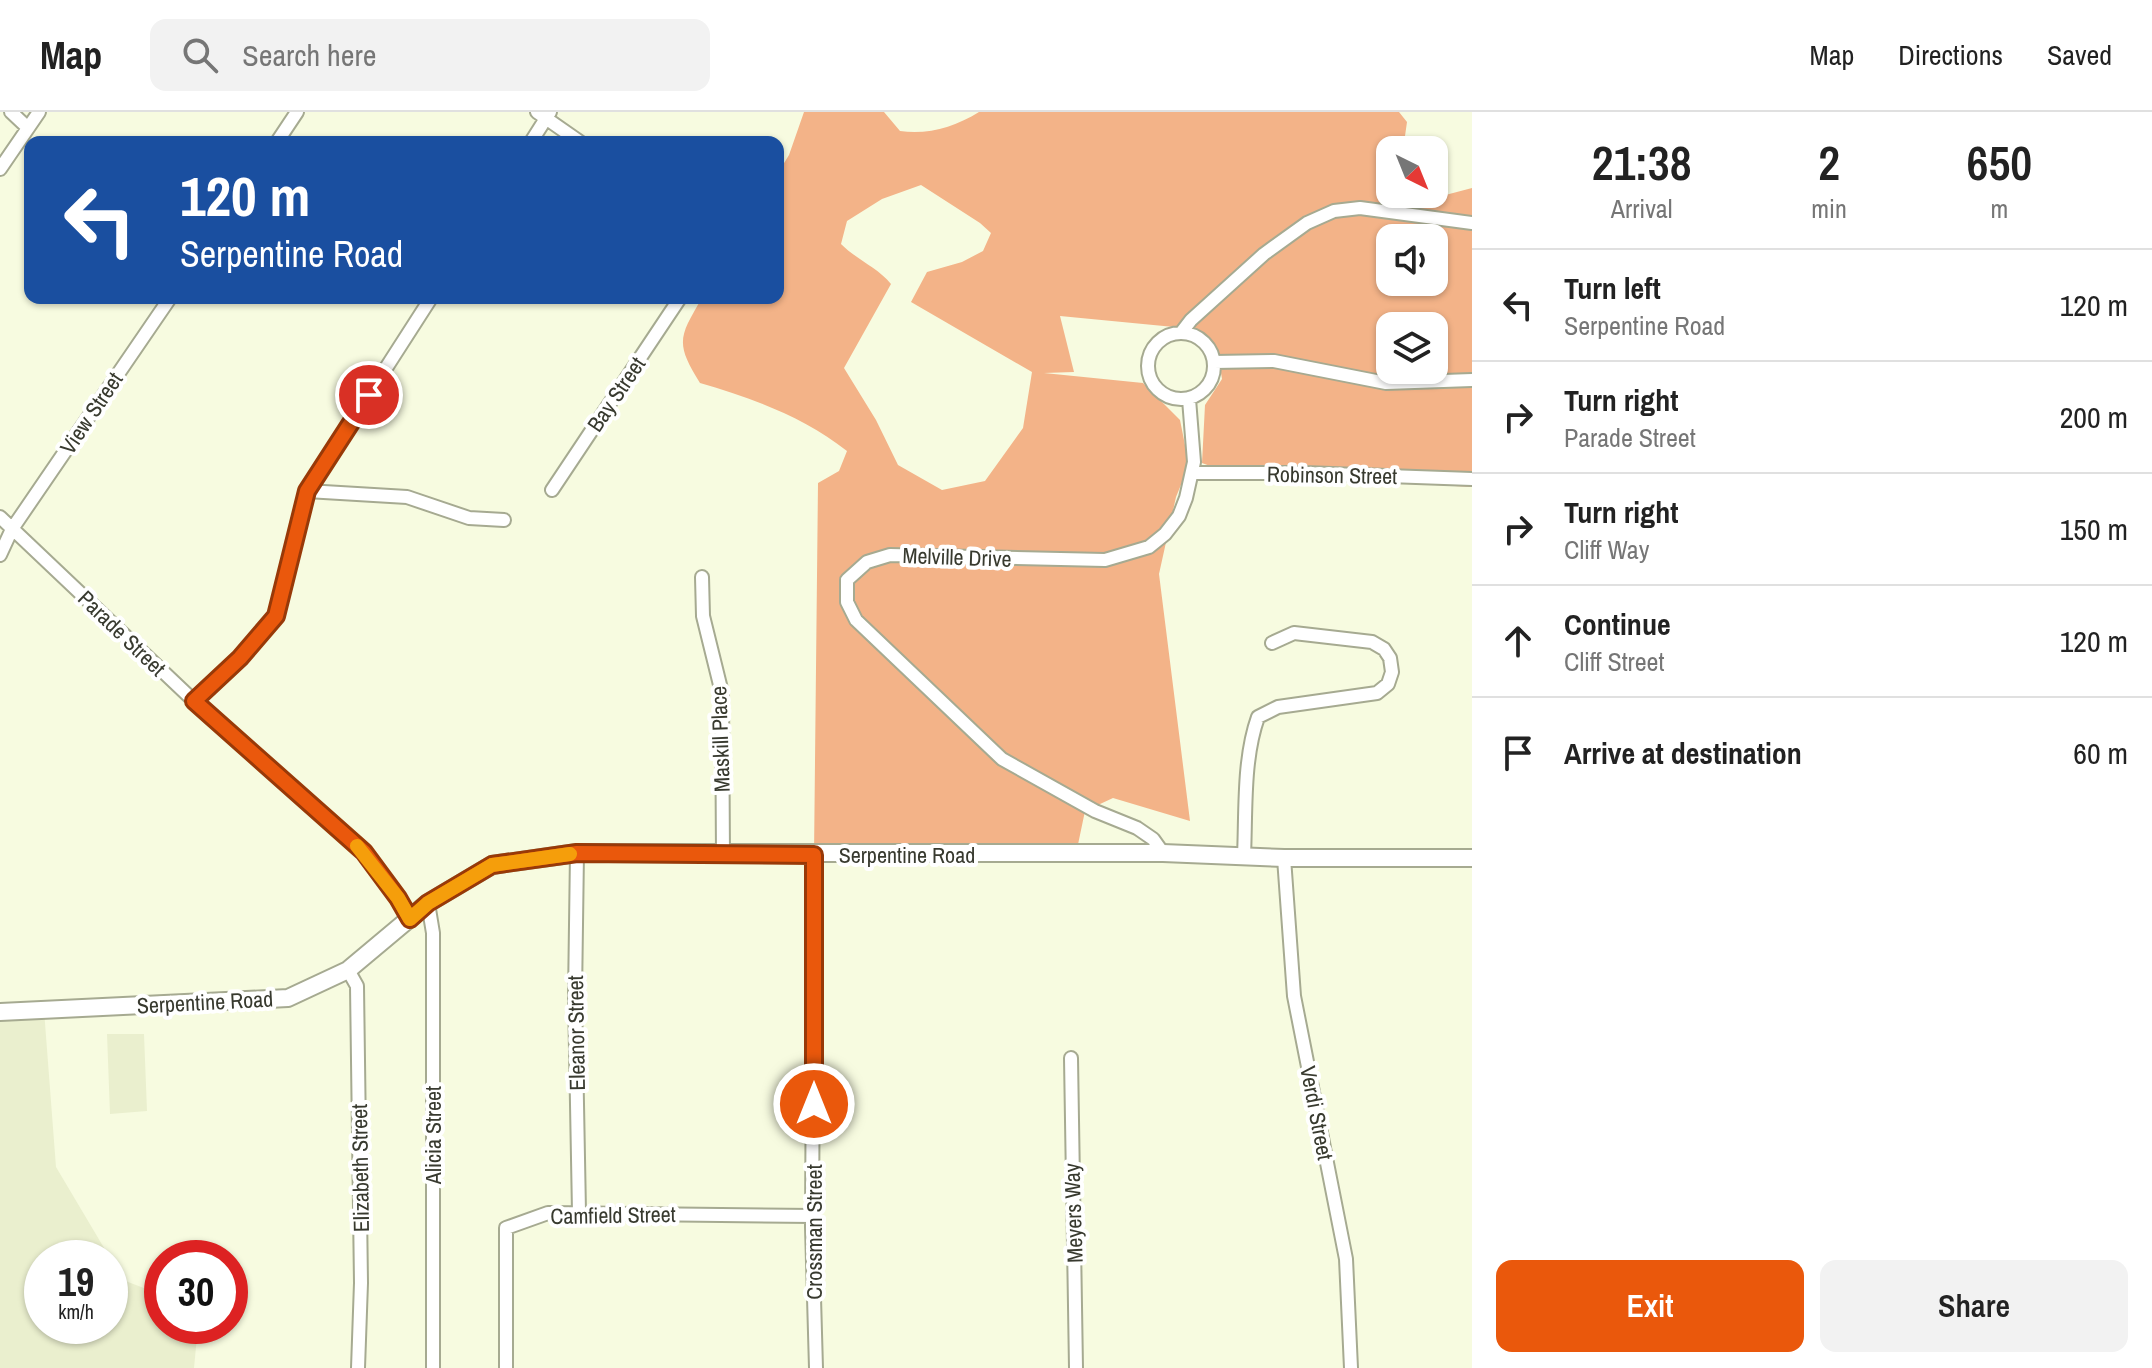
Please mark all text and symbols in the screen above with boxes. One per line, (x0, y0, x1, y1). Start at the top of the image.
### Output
search box (150, 19, 710, 91)
text: Map (40, 30, 102, 81)
icon: search (178, 33, 222, 77)
text: Search here (242, 35, 376, 75)
text: Map (1810, 36, 1854, 74)
text: Directions (1898, 36, 2003, 74)
text: Saved (2047, 36, 2112, 74)
text: 21:38 (1592, 130, 1692, 195)
text: 2 (1818, 130, 1840, 195)
text: 650 (1967, 130, 2032, 195)
north arrow (1376, 136, 1448, 208)
map controls (1376, 136, 1448, 384)
text: 120 m (180, 158, 310, 233)
icon: left (48, 168, 152, 272)
text: Arrival (1611, 191, 1672, 226)
text: min (1811, 191, 1847, 226)
text: m (1991, 191, 2008, 226)
button: sound (1376, 224, 1448, 296)
text: Serpentine Road (180, 230, 403, 278)
text: Turn left (1564, 268, 1661, 308)
icon: left (1496, 283, 1540, 327)
text: 120 m (2060, 285, 2128, 325)
text: Serpentine Road (1564, 308, 1725, 343)
button: layers (1376, 312, 1448, 384)
street label: Bay Street (580, 351, 652, 437)
pin (335, 361, 403, 429)
street label: View Street (53, 366, 129, 460)
icon: arrive (347, 373, 391, 417)
text: Turn right (1564, 380, 1678, 420)
icon: right (1496, 395, 1540, 439)
text: 200 m (2060, 397, 2128, 437)
text: Parade Street (1564, 420, 1696, 455)
street label: Robinson Street (1267, 459, 1397, 491)
text: Turn right (1564, 492, 1678, 532)
icon: right (1496, 507, 1540, 551)
text: 150 m (2060, 509, 2128, 549)
text: Cliff Way (1564, 532, 1649, 567)
street label: Melville Drive (902, 540, 1012, 574)
street label: Parade Street (72, 584, 172, 682)
text: Continue (1564, 604, 1671, 644)
icon: ahead (1496, 619, 1540, 663)
text: 120 m (2060, 621, 2128, 661)
text: Cliff Street (1564, 644, 1664, 679)
street label: Maskill Place (703, 685, 737, 793)
icon: arrive (1496, 731, 1540, 775)
text: Arrive at destination (1564, 733, 1802, 773)
text: 60 m (2073, 733, 2128, 773)
street label: Serpentine Road (839, 840, 975, 870)
street label: Eleanor Street (560, 975, 592, 1091)
street label: Serpentine Road (136, 983, 274, 1021)
position arrow (772, 1062, 856, 1146)
street label: Verdi Street (1293, 1063, 1341, 1163)
street label: Alicia Street (418, 1086, 448, 1185)
street label: Elizabeth Street (344, 1104, 376, 1232)
street label: Meyers Way (1056, 1163, 1090, 1263)
street label: Crossman Street (799, 1164, 829, 1300)
street label: Camfield Street (550, 1199, 676, 1231)
speed limit sign: 30 (144, 1240, 248, 1344)
text: 19 (58, 1255, 94, 1308)
button: Exit (1496, 1260, 1804, 1352)
button: Share (1820, 1260, 2128, 1352)
text: km/h (58, 1298, 94, 1325)

